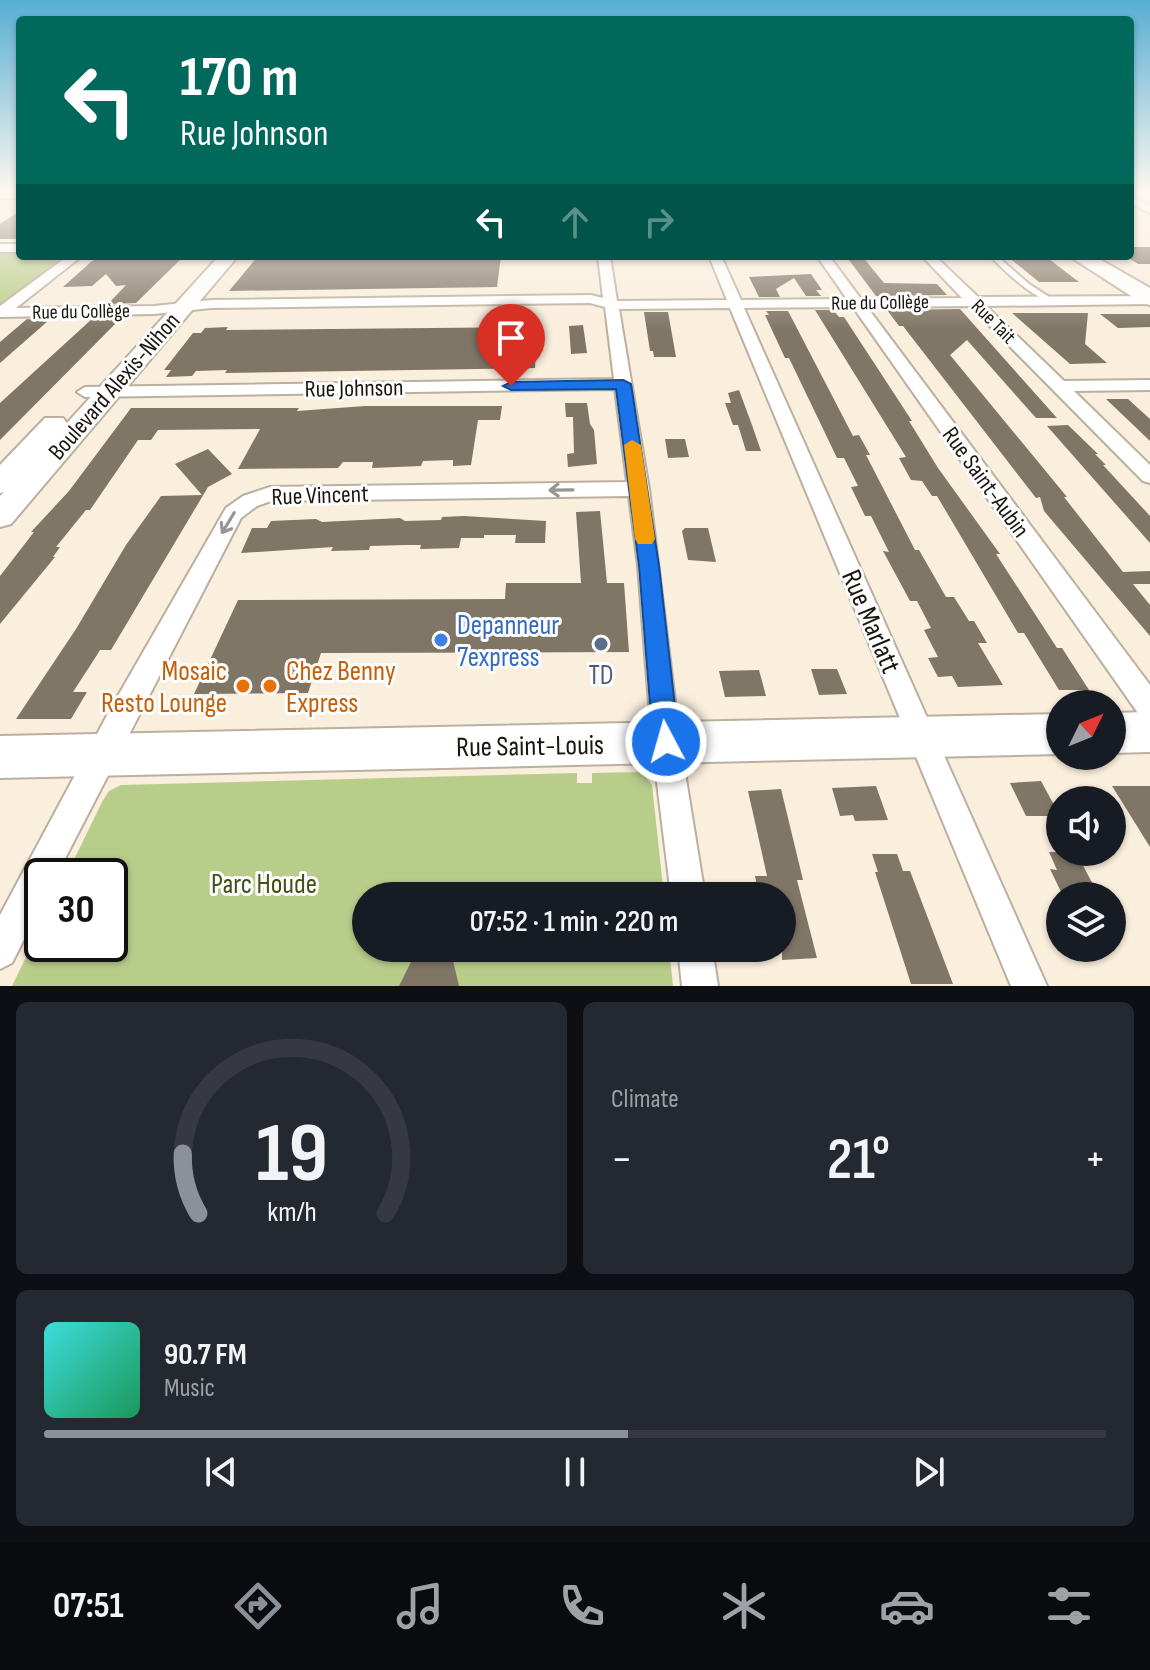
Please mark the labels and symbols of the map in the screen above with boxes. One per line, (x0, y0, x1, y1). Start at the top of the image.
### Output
street label: Rue du Collège (831, 290, 929, 316)
street label: Rue Tait (966, 294, 1021, 349)
street label: Rue du Collège (32, 299, 130, 325)
pin (477, 304, 545, 386)
street label: Boulevard Alexis-Nihon (43, 307, 186, 466)
street label: Rue Johnson (304, 373, 404, 404)
street label: Rue Saint-Aubin (936, 421, 1035, 543)
street label: Rue Vincent (271, 479, 369, 512)
one-way arrow (548, 482, 575, 498)
one-way arrow (220, 512, 236, 534)
street label: Rue Marlatt (834, 565, 907, 678)
place label: Depanneur 7express (457, 609, 559, 674)
marker: Depanneur 7express (432, 631, 450, 649)
marker: TD (592, 635, 610, 653)
place label: Mosaic Resto Lounge (101, 655, 227, 720)
place label: Chez Benny Express (286, 655, 396, 720)
place label: TD (588, 659, 614, 692)
marker: Mosaic Resto Lounge (234, 677, 252, 695)
marker: Chez Benny Express (261, 677, 279, 695)
north arrow (1046, 690, 1126, 770)
position arrow (624, 700, 708, 784)
street label: Rue Saint-Louis (456, 729, 604, 764)
speed limit sign: 30 (24, 858, 128, 962)
park label: Parc Houde (211, 868, 317, 901)

